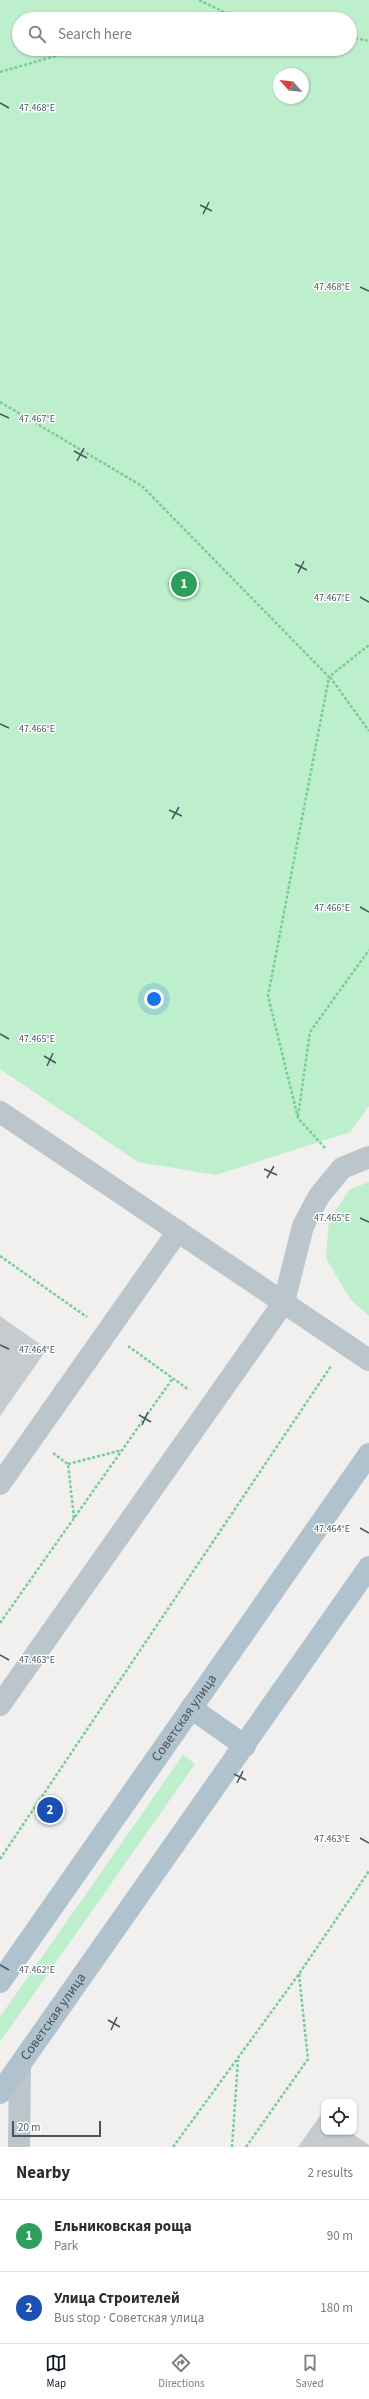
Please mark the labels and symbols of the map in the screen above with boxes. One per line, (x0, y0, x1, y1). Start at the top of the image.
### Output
north arrow (273, 68, 309, 104)
text: 47.468°E (19, 101, 55, 115)
text: 47.468°E (314, 280, 350, 294)
text: 47.467°E (19, 412, 55, 426)
pin: 1 (171, 569, 197, 599)
text: 47.467°E (314, 591, 350, 605)
text: 47.466°E (19, 722, 55, 736)
text: 47.466°E (314, 901, 350, 915)
your location (144, 989, 164, 1009)
text: 47.465°E (19, 1032, 55, 1046)
text: 47.465°E (314, 1211, 350, 1225)
text: 47.464°E (19, 1343, 55, 1357)
text: 47.464°E (314, 1522, 350, 1536)
text: 47.463°E (19, 1653, 55, 1667)
street label: Советская улица (147, 1670, 222, 1766)
pin: 2 (37, 1795, 63, 1825)
text: 47.463°E (314, 1832, 350, 1846)
text: 47.462°E (19, 1963, 55, 1977)
street label: Советская улица (16, 1969, 91, 2065)
scale bar (12, 2119, 101, 2138)

